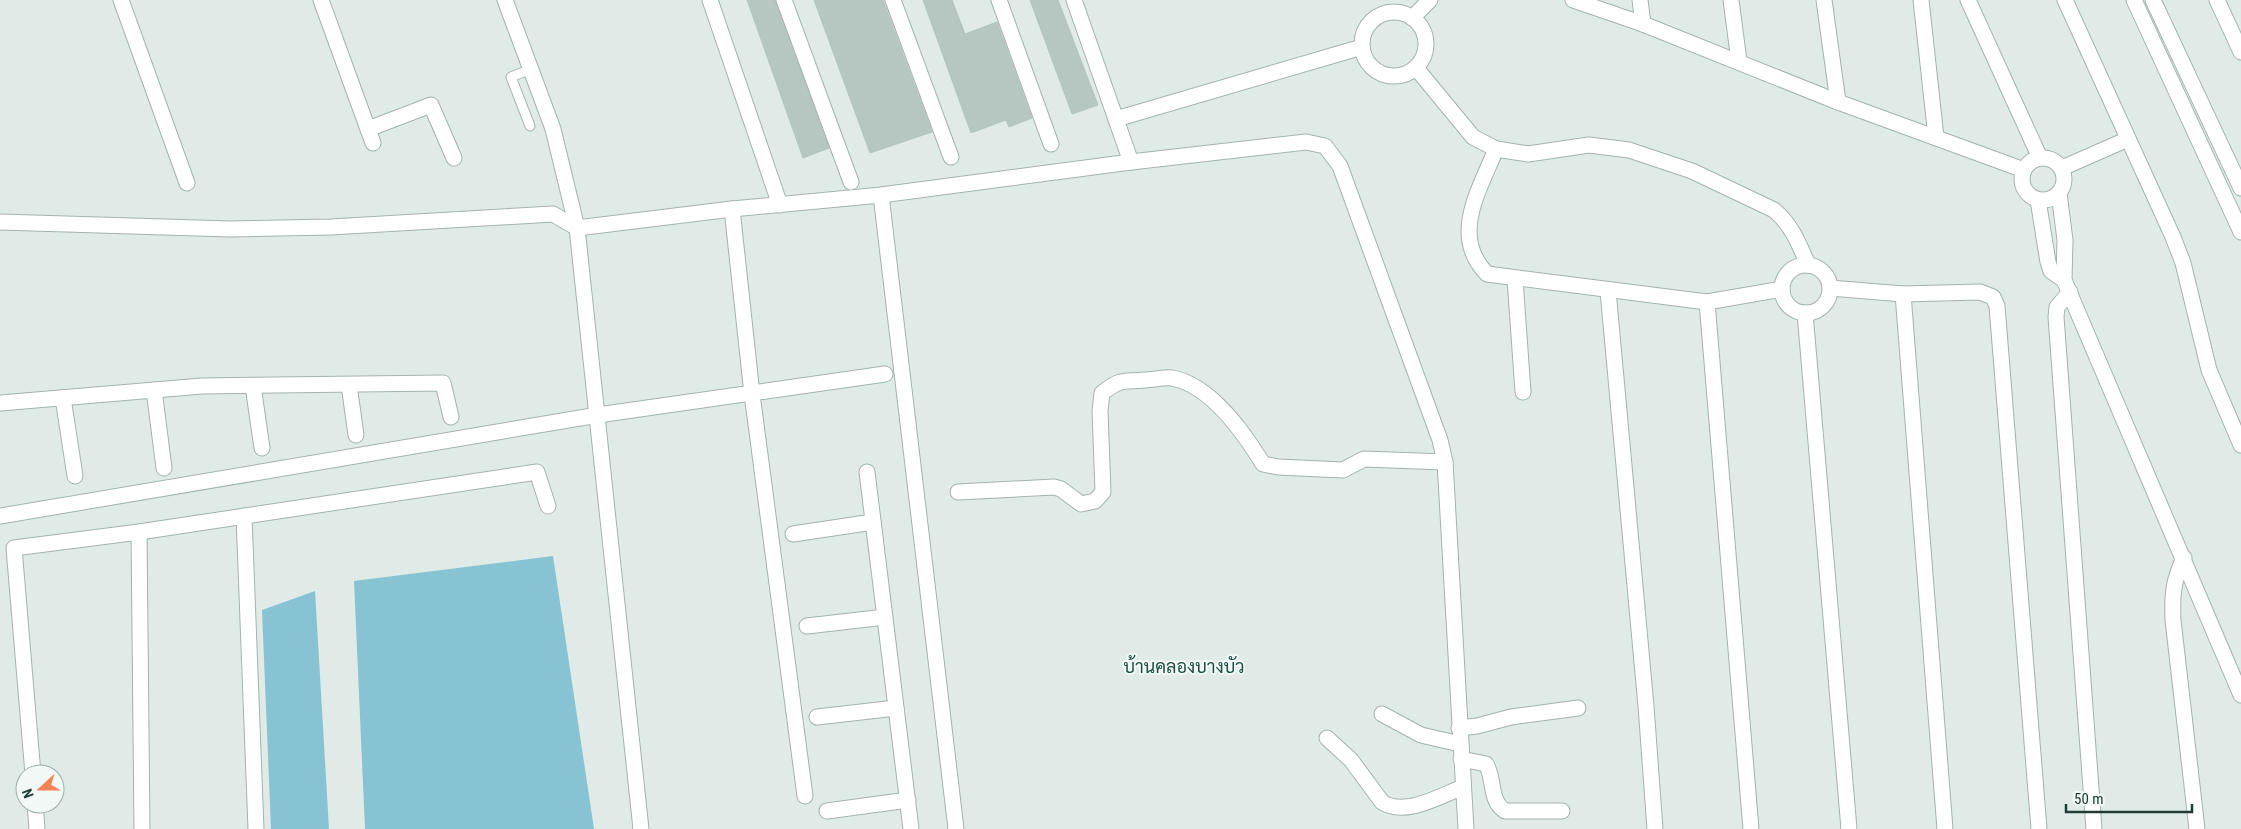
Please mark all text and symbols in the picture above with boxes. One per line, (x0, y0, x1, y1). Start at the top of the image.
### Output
district label: บ้านคลองบางบัว (1123, 655, 1245, 677)
north arrow (15, 764, 65, 814)
scale bar (2066, 782, 2192, 814)
text: N (19, 787, 37, 801)
text: 50 m (2074, 790, 2104, 808)

